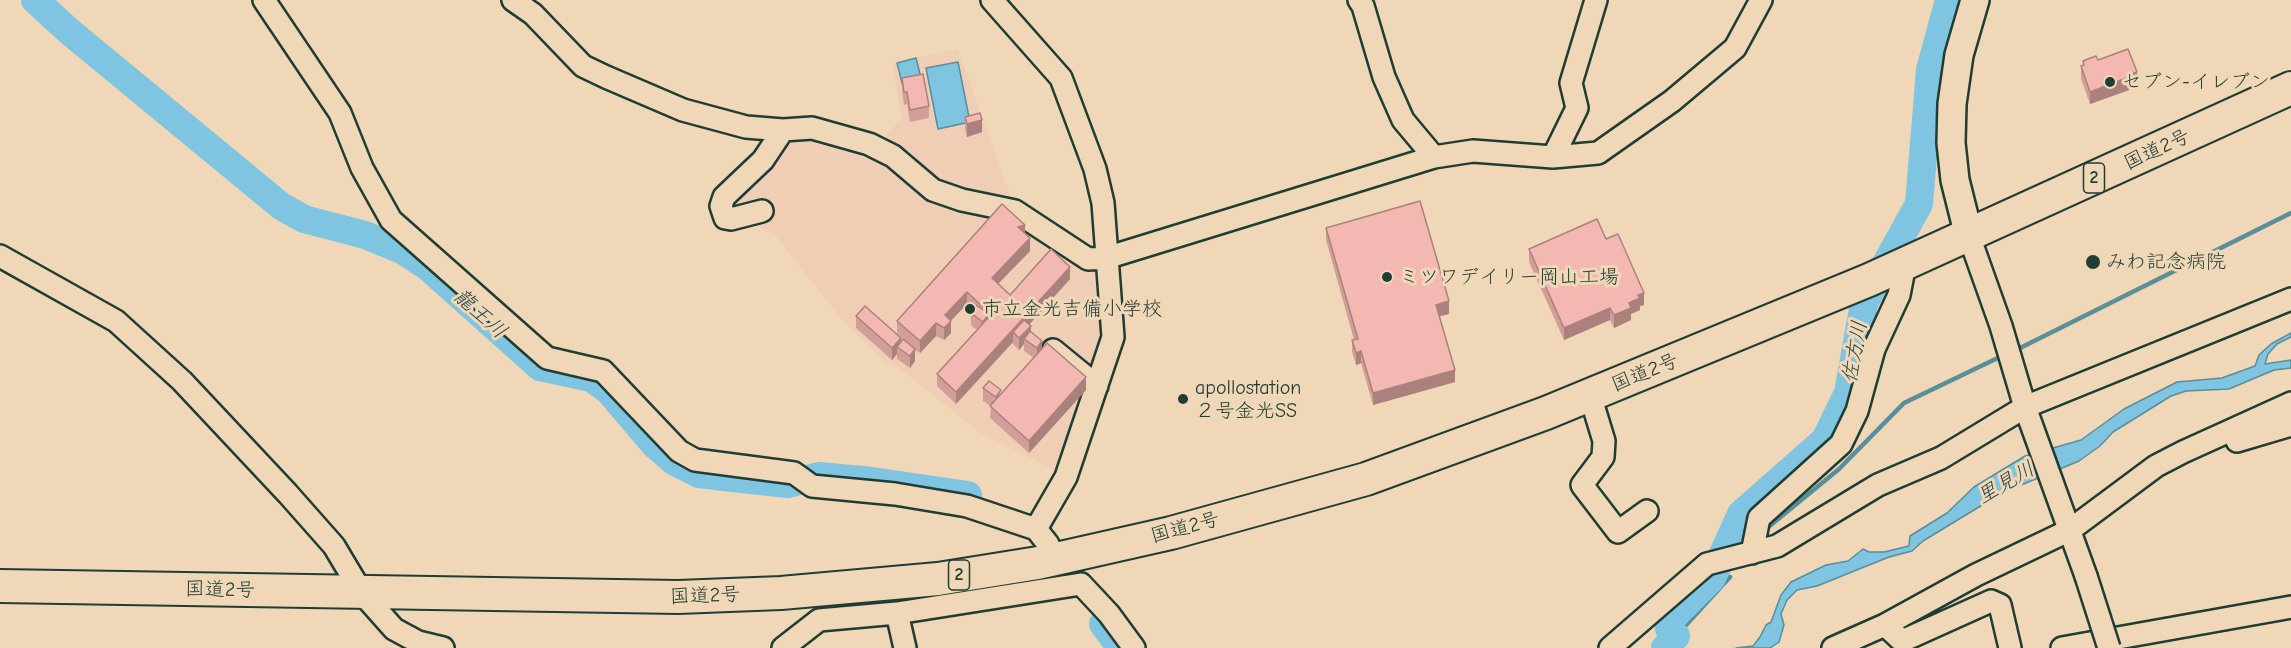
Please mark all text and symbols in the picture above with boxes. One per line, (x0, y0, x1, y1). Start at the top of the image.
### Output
place label: セブン-イレブン (2122, 70, 2270, 94)
marker: セブン-イレブン (2103, 75, 2117, 89)
street label: 国道2号 (2120, 124, 2194, 176)
road number: 2 (2084, 163, 2104, 193)
place label: みわ記念病院 (2106, 250, 2226, 274)
marker: みわ記念病院 (2084, 253, 2102, 271)
place label: ミツワデイリー岡山工場 (1399, 265, 1619, 289)
marker: ミツワデイリー岡山工場 (1380, 270, 1394, 284)
water label: 龍王川 (448, 284, 512, 344)
place label: 市立金光吉備小学校 (982, 297, 1162, 321)
marker: 市立金光吉備小学校 (963, 302, 977, 316)
water label: 佐方川 (1837, 319, 1873, 385)
street label: 国道2号 (1608, 349, 1682, 397)
place label: apollostation ２号金光SS (1195, 376, 1301, 423)
marker: apollostation ２号金光SS (1176, 392, 1190, 406)
water label: 里見川 (1972, 456, 2040, 510)
street label: 国道2号 (1148, 507, 1222, 549)
road number: 2 (948, 560, 970, 590)
street label: 国道2号 (185, 577, 255, 603)
street label: 国道2号 (669, 583, 741, 609)

